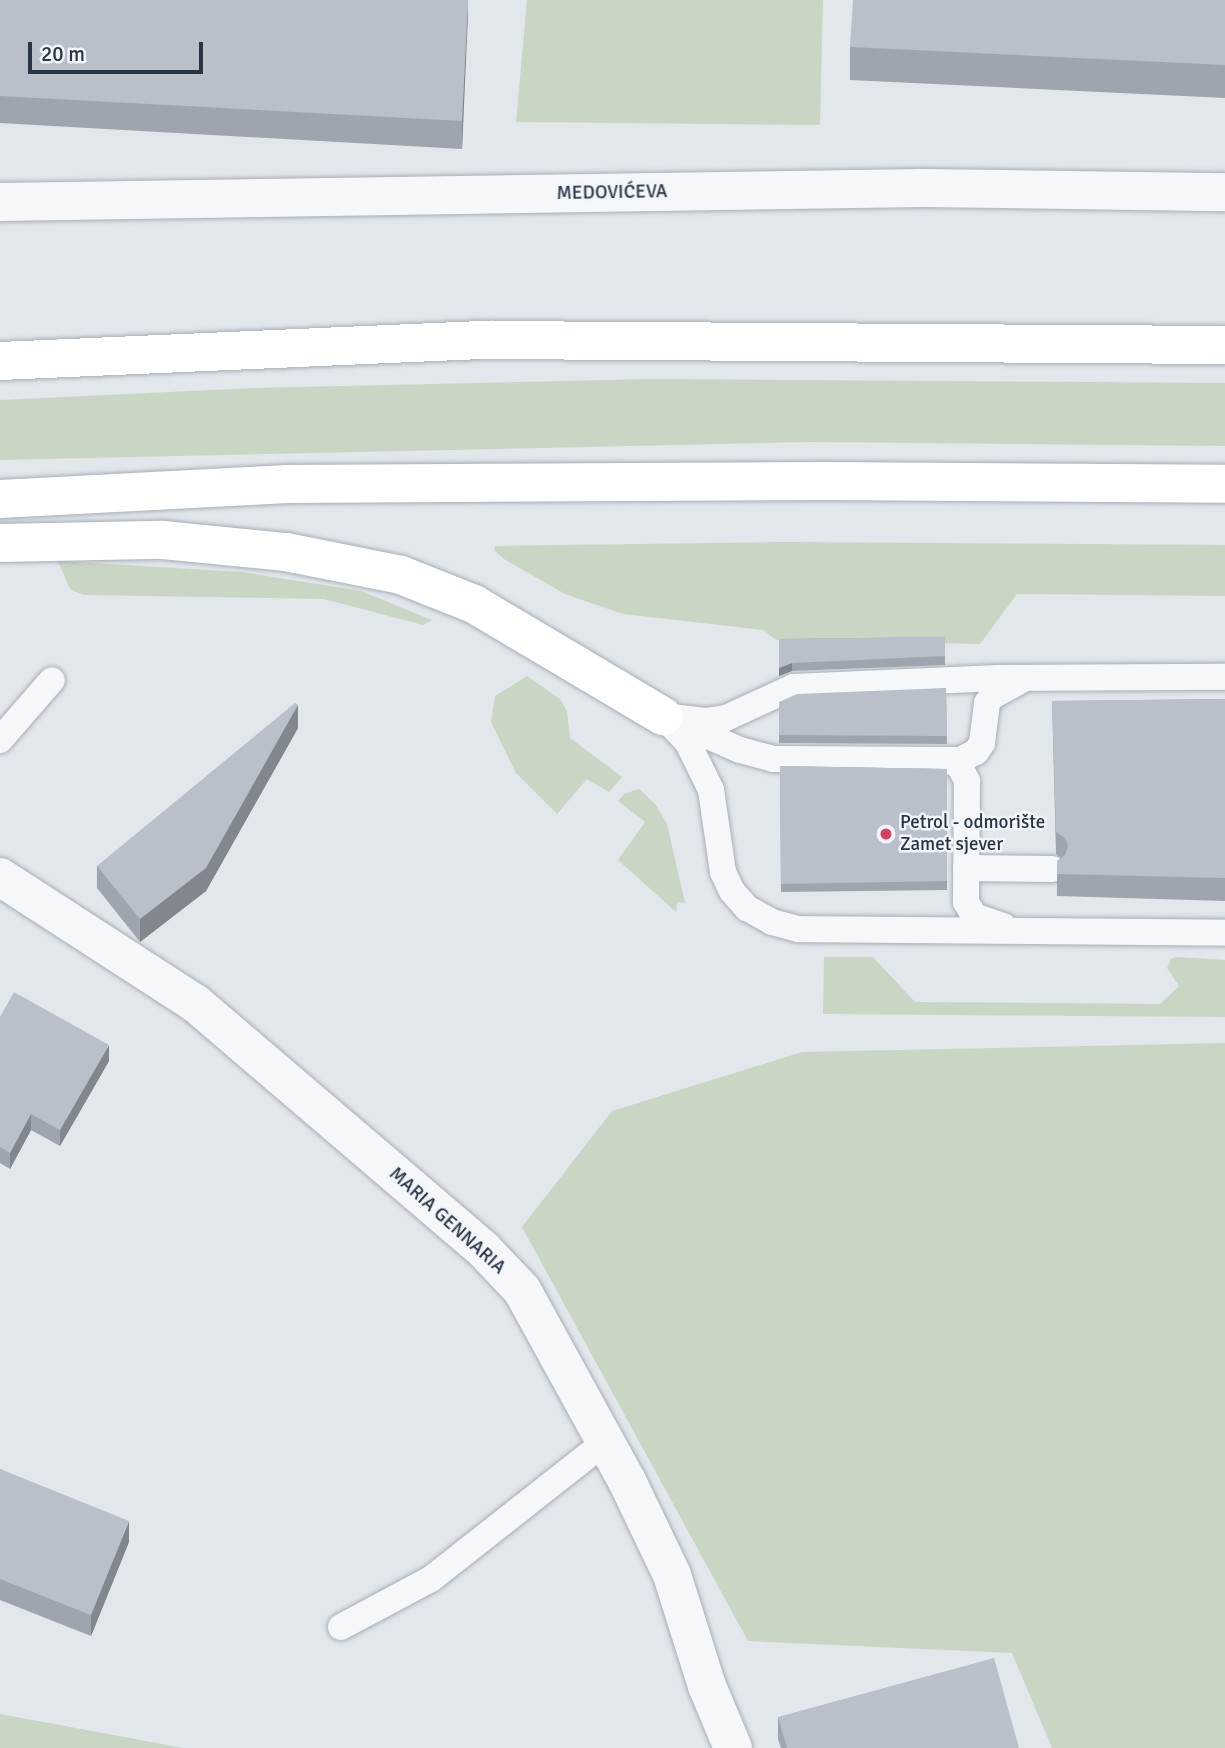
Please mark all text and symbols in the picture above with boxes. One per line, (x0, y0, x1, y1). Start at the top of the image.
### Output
scale bar (32, 28, 206, 72)
text: 20 m (41, 41, 85, 67)
street label: MEDOVIĆEVA (556, 181, 668, 205)
place label: Petrol - odmorište Zamet sjever (900, 812, 1045, 856)
marker: Petrol - odmorište Zamet sjever (878, 826, 894, 842)
street label: MARIA GENNARIA (384, 1163, 510, 1279)

